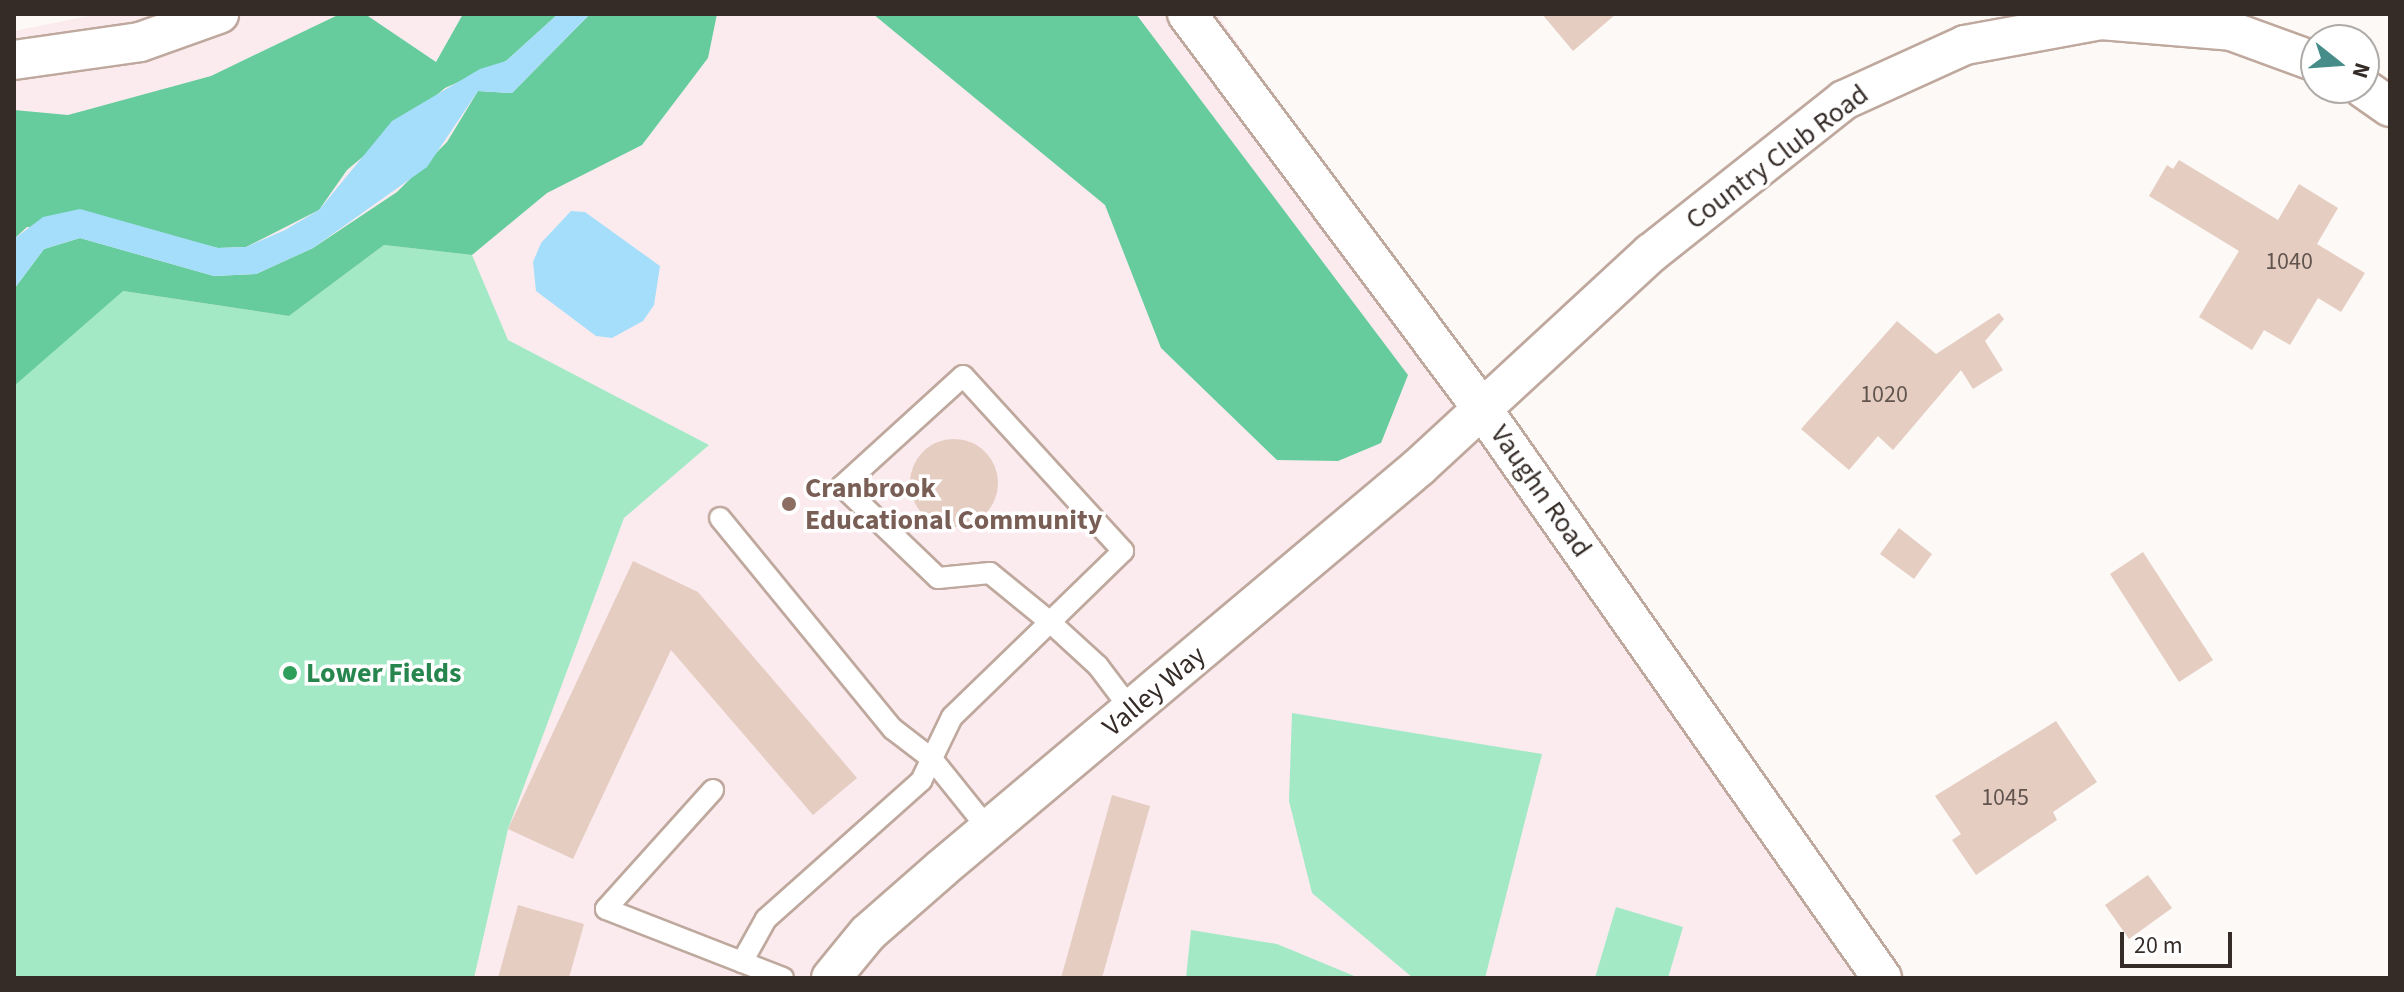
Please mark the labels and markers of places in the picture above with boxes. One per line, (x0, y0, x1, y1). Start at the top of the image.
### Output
place label: Cranbrook Educational Community (805, 471, 1102, 537)
marker: Cranbrook Educational Community (780, 495, 798, 513)
place label: Lower Fields (306, 656, 462, 690)
marker: Lower Fields (281, 664, 299, 682)

